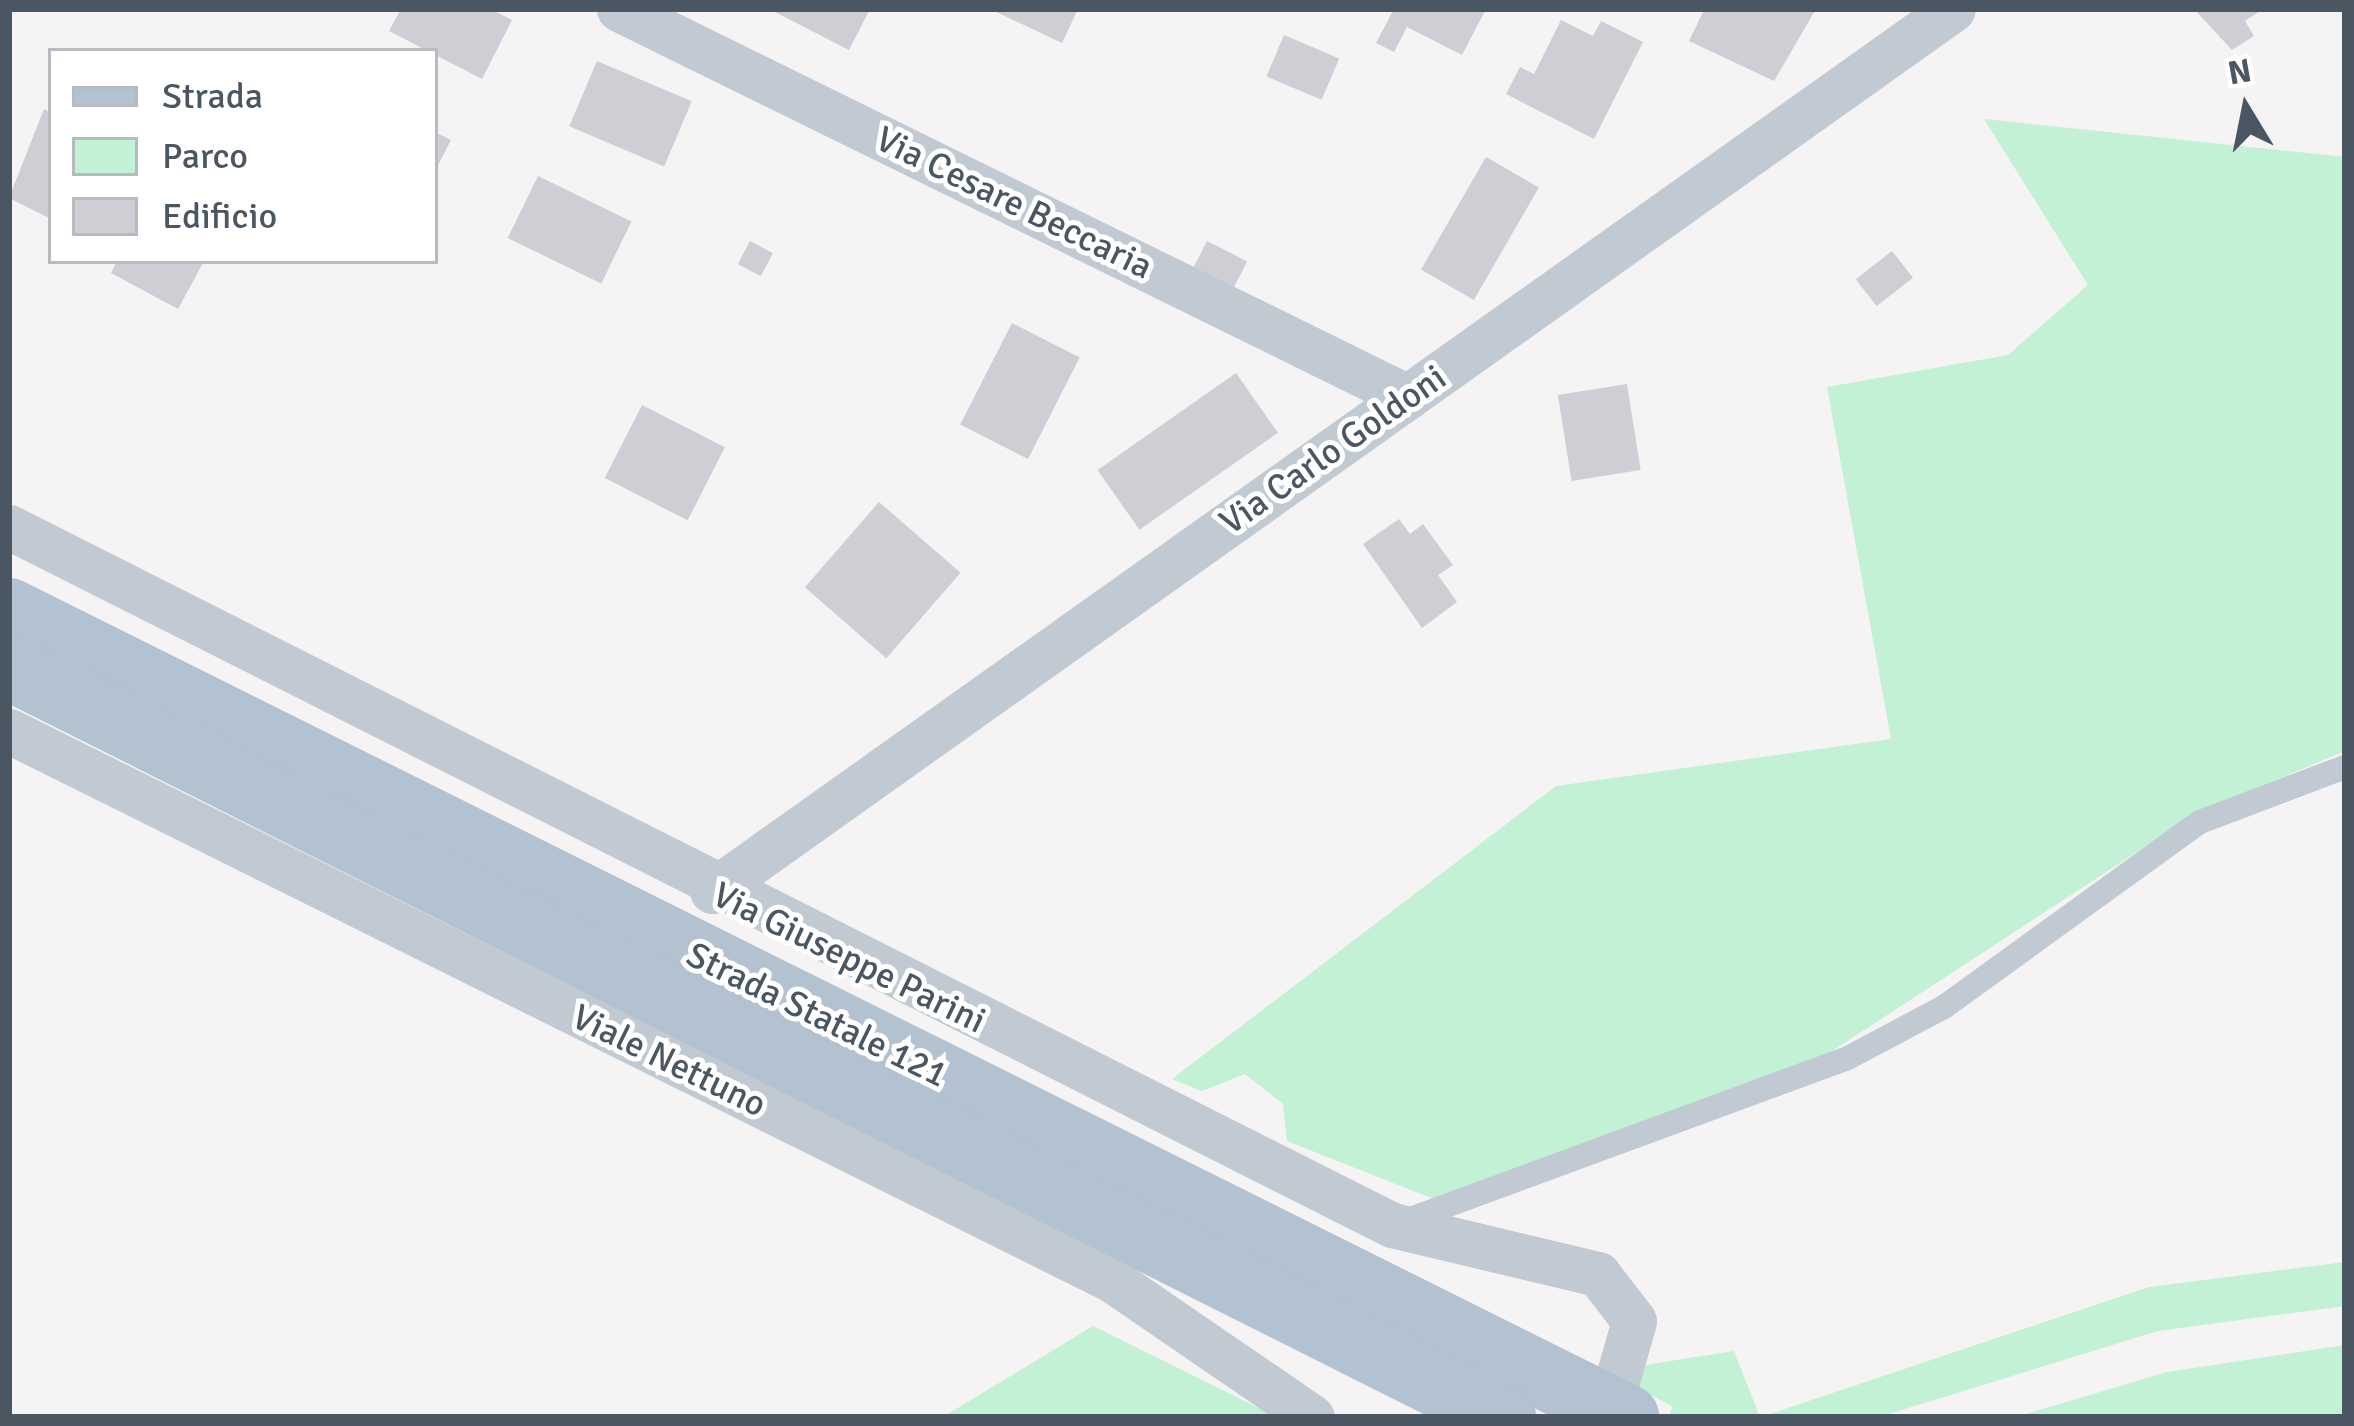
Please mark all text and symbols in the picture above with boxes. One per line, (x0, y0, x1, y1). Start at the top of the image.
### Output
legend (48, 48, 438, 264)
north arrow (2186, 48, 2306, 168)
text: N (2225, 50, 2255, 94)
text: Strada (162, 74, 263, 119)
street label: Via Cesare Beccaria (869, 117, 1159, 289)
text: Parco (162, 134, 248, 179)
text: Edificio (162, 194, 277, 239)
street label: Via Carlo Goldoni (1212, 356, 1454, 544)
street label: Via Giuseppe Parini (706, 873, 992, 1043)
street label: Strada Statale 121 (680, 933, 954, 1097)
street label: Viale Nettuno (565, 995, 773, 1127)

